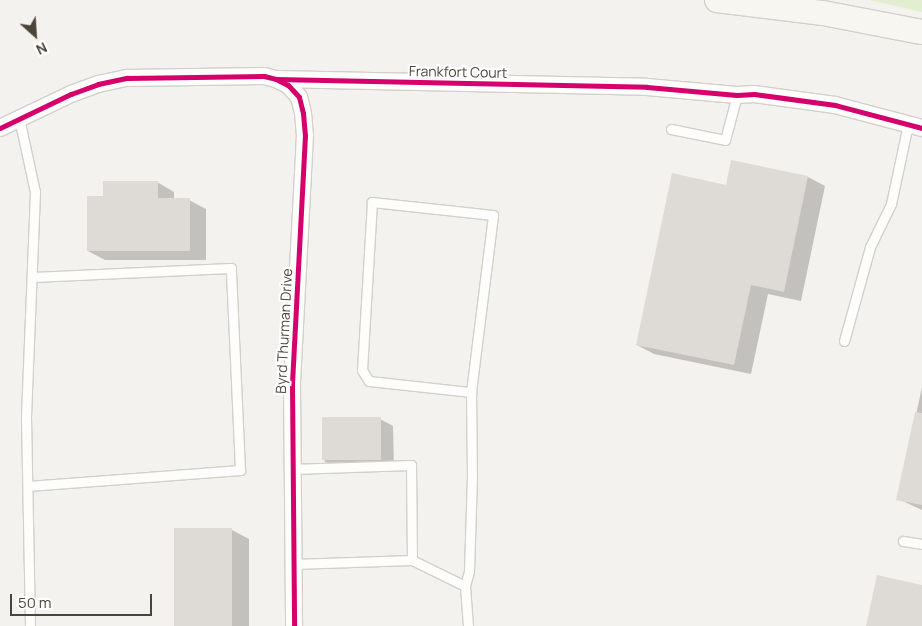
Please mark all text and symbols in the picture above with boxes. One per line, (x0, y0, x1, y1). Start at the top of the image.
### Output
north arrow (10, 10, 60, 60)
text: N (33, 38, 50, 60)
street label: Frankfort Court (409, 63, 507, 81)
street label: Byrd Thurman Drive (272, 268, 296, 394)
scale bar (12, 584, 155, 616)
text: 50 m (18, 592, 52, 613)

